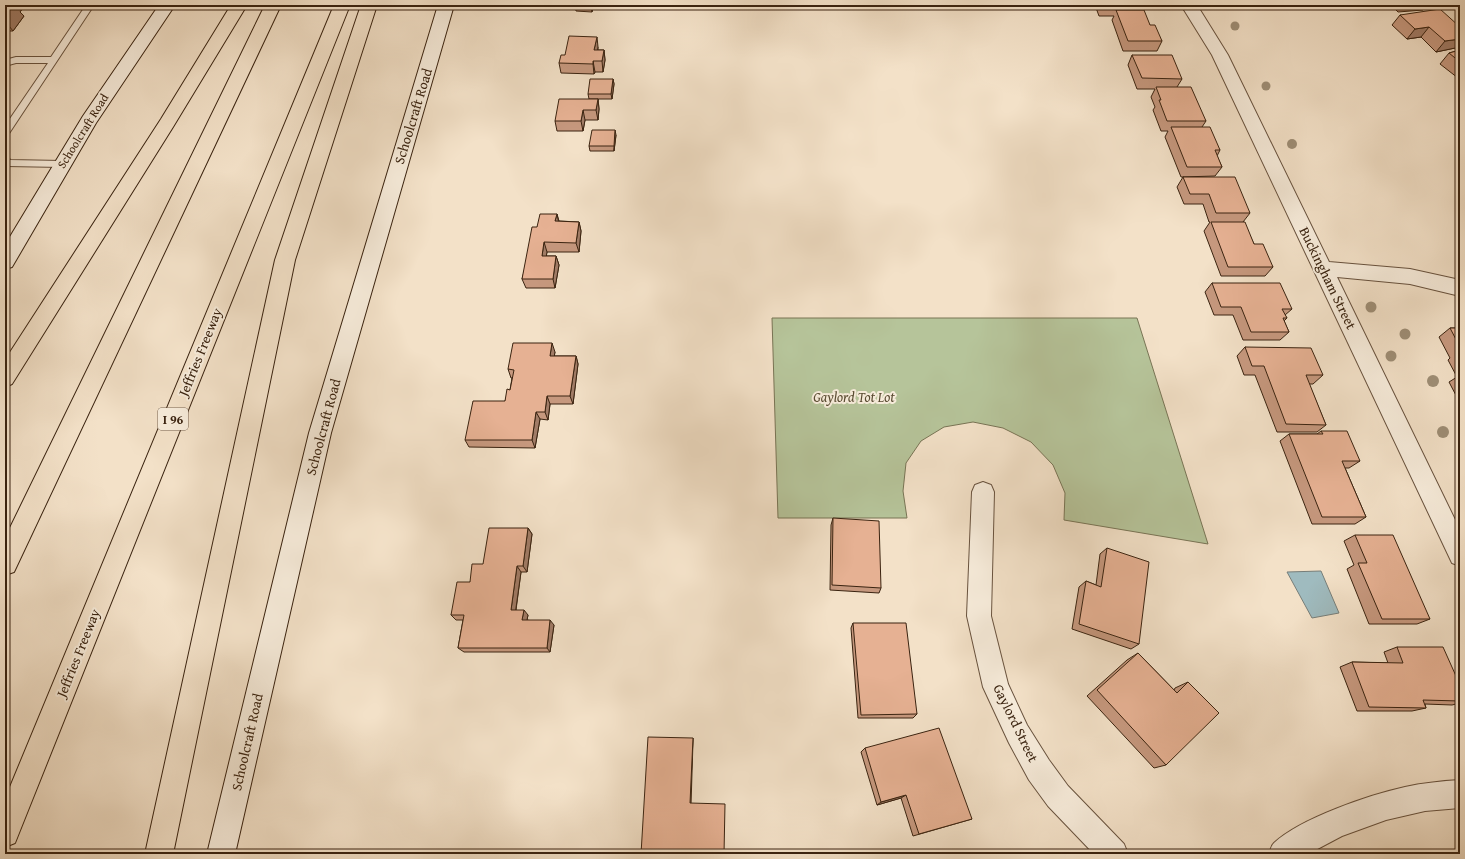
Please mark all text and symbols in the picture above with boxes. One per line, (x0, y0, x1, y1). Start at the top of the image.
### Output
street label: Schoolcraft Road (389, 65, 437, 166)
street label: Schoolcraft Road (53, 90, 113, 171)
street label: Buckingham Street (1295, 223, 1362, 333)
street label: Jeffries Freeway (172, 305, 227, 401)
street label: Schoolcraft Road (301, 376, 346, 477)
park label: Gaylord Tot Lot (813, 387, 895, 407)
road number: I 96 (158, 408, 188, 430)
street label: Jeffries Freeway (50, 606, 105, 702)
street label: Gaylord Street (988, 681, 1044, 765)
street label: Schoolcraft Road (226, 691, 268, 793)

